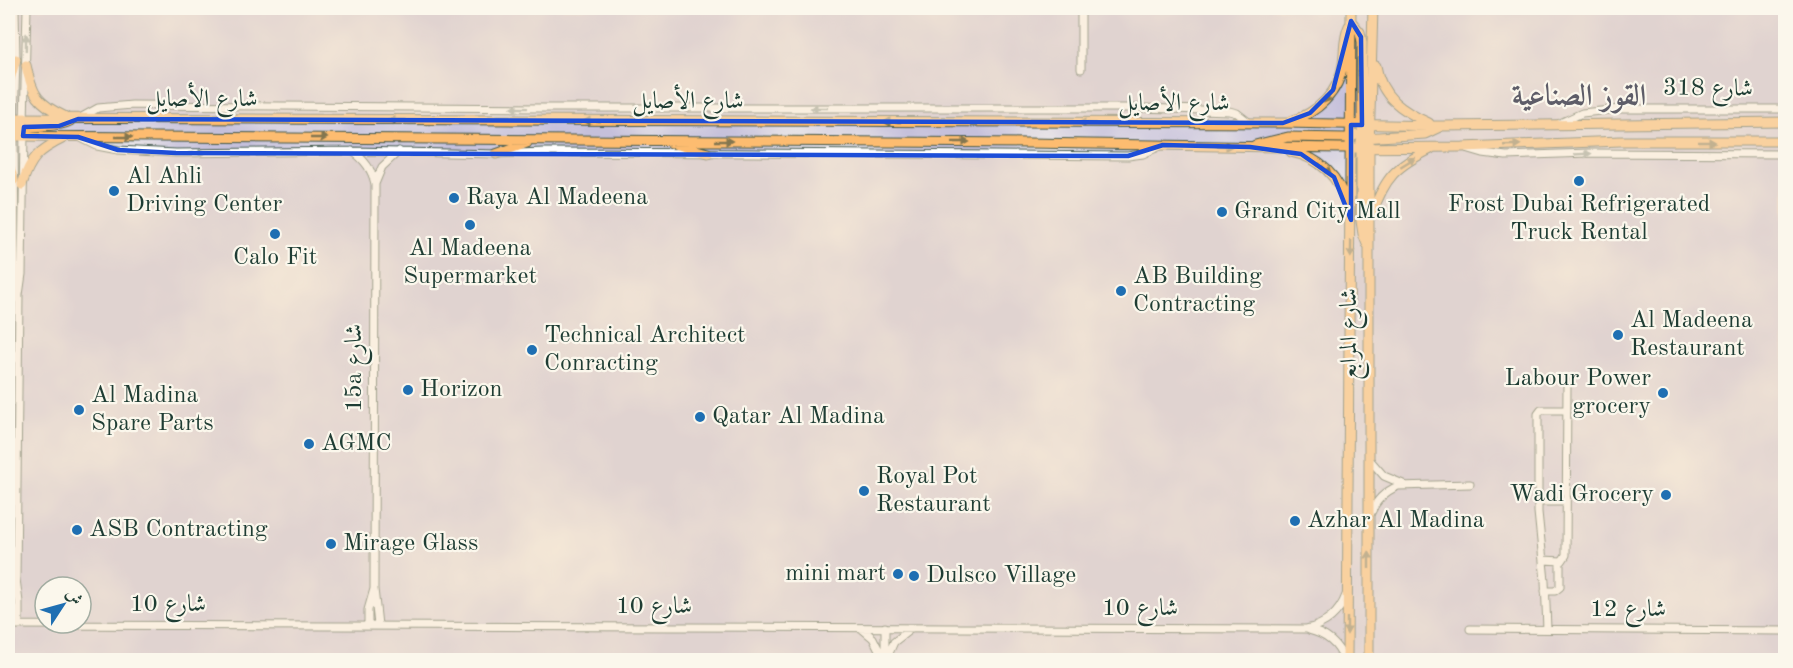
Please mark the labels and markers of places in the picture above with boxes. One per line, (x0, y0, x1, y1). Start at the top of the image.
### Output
place label: Al Ahli Driving Center (126, 165, 282, 217)
marker: Frost Dubai Refrigerated Truck Rental (1572, 174, 1586, 188)
marker: Al Ahli Driving Center (107, 184, 121, 198)
place label: Raya Al Madeena (466, 186, 648, 210)
marker: Raya Al Madeena (447, 191, 461, 205)
place label: Frost Dubai Refrigerated Truck Rental (1448, 193, 1710, 245)
place label: Grand City Mall (1234, 200, 1401, 224)
marker: Grand City Mall (1215, 205, 1229, 219)
marker: Al Madeena Supermarket (463, 218, 477, 232)
marker: Calo Fit (268, 227, 282, 241)
place label: Al Madeena Supermarket (403, 237, 537, 289)
place label: Calo Fit (233, 246, 317, 270)
place label: AB Building Contracting (1133, 265, 1262, 317)
marker: AB Building Contracting (1114, 284, 1128, 298)
place label: Al Madeena Restaurant (1630, 309, 1753, 361)
place label: Technical Architect Conracting (544, 324, 746, 376)
marker: Al Madeena Restaurant (1611, 328, 1625, 342)
marker: Technical Architect Conracting (525, 343, 539, 357)
place label: Labour Power grocery (1505, 367, 1651, 419)
place label: Horizon (420, 378, 503, 402)
marker: Horizon (401, 383, 415, 397)
place label: Al Madina Spare Parts (91, 384, 214, 436)
marker: Labour Power grocery (1656, 386, 1670, 400)
marker: Al Madina Spare Parts (72, 403, 86, 417)
place label: Qatar Al Madina (712, 405, 885, 429)
marker: Qatar Al Madina (693, 410, 707, 424)
place label: AGMC (321, 432, 392, 456)
marker: AGMC (302, 437, 316, 451)
place label: Royal Pot Restaurant (876, 465, 991, 517)
place label: Wadi Grocery (1510, 483, 1654, 507)
marker: Royal Pot Restaurant (857, 484, 871, 498)
marker: Wadi Grocery (1659, 488, 1673, 502)
place label: Azhar Al Madina (1307, 509, 1485, 533)
marker: Azhar Al Madina (1288, 514, 1302, 528)
place label: ASB Contracting (89, 518, 268, 542)
marker: ASB Contracting (70, 523, 84, 537)
place label: Mirage Glass (343, 532, 478, 556)
marker: Mirage Glass (324, 537, 338, 551)
place label: mini mart (785, 562, 886, 586)
place label: Dulsco Village (926, 564, 1076, 588)
marker: mini mart (891, 567, 905, 581)
marker: Dulsco Village (907, 569, 921, 583)

